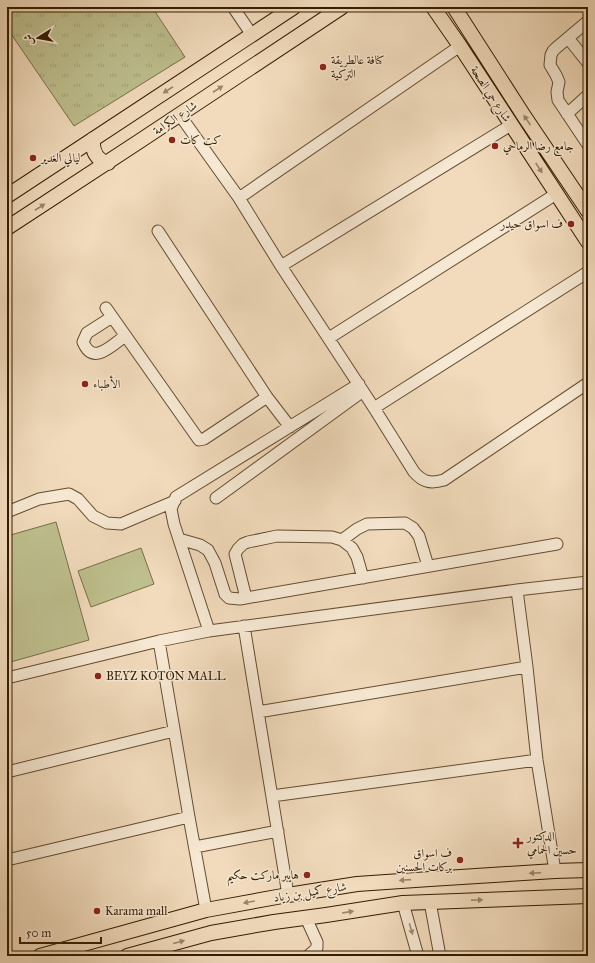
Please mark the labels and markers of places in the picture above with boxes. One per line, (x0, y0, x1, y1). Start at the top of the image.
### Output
place label: كنافة عالطريقة التركية (331, 53, 384, 81)
marker: كنافة عالطريقة التركية (318, 62, 328, 72)
place label: كت كات (180, 133, 222, 147)
marker: كت كات (167, 135, 177, 145)
place label: جامع رضا الرماحي (503, 139, 574, 157)
marker: جامع رضا الرماحي (490, 141, 500, 151)
place label: ليالي الغدير (39, 151, 80, 168)
marker: ليالي الغدير (28, 153, 38, 163)
place label: ف اسواق حيدر (499, 217, 563, 232)
marker: ف اسواق حيدر (566, 219, 576, 229)
place label: الأطباء (93, 375, 121, 391)
marker: الأطباء (80, 379, 90, 389)
place label: BEYZ KOTON MALL (106, 669, 226, 683)
marker: BEYZ KOTON MALL (93, 671, 103, 681)
place label: الدكتور حسين الحمامي (526, 829, 577, 860)
marker: الدكتور حسين الحمامي (512, 837, 524, 849)
place label: ف اسواق بركات الحسنين (396, 846, 452, 874)
marker: ف اسواق بركات الحسنين (455, 855, 465, 865)
place label: هایبر مارکت حکیم (227, 868, 299, 887)
marker: هایبر مارکت حکیم (302, 870, 312, 880)
place label: Karama mall (105, 904, 168, 918)
marker: Karama mall (92, 906, 102, 916)

